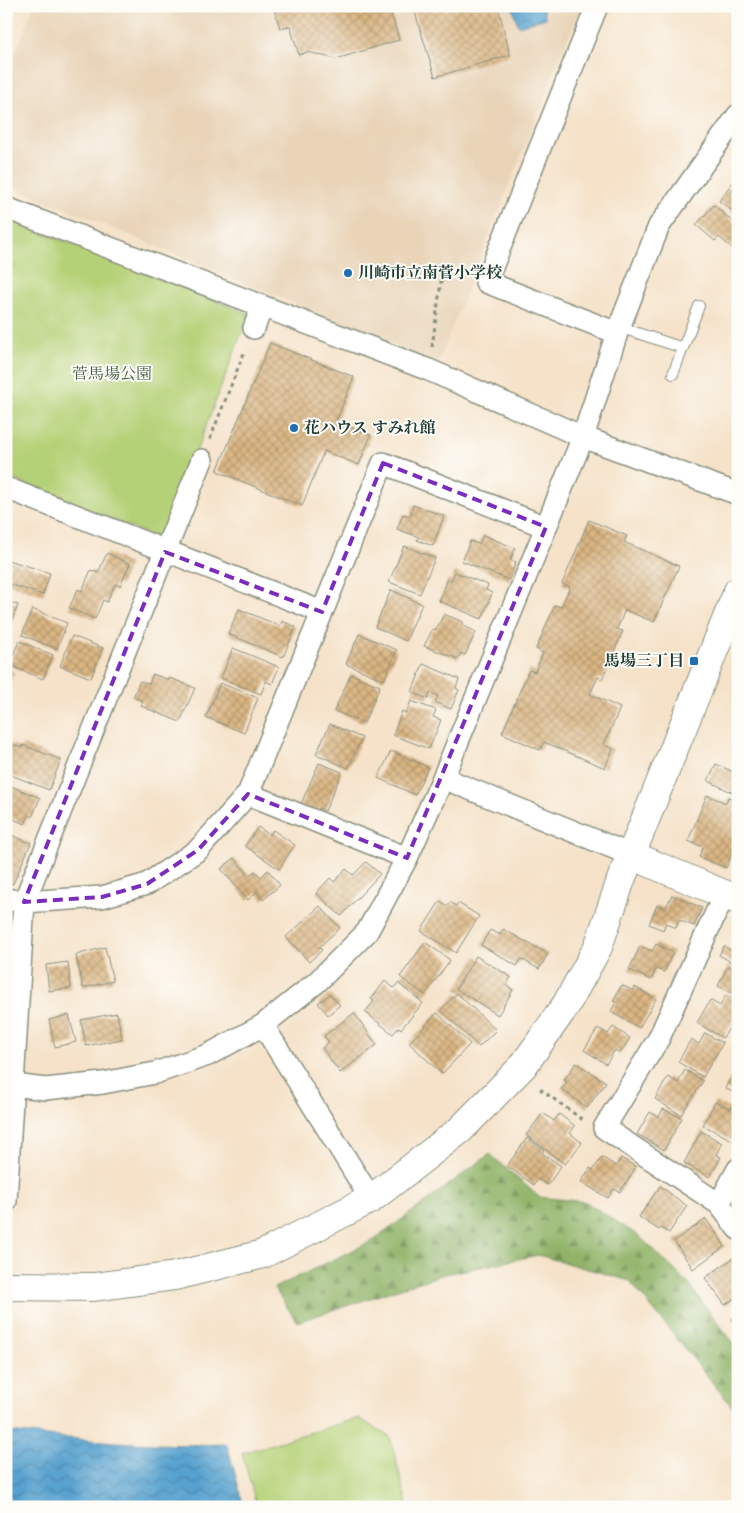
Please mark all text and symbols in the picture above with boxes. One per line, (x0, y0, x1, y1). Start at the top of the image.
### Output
place label: 川崎市立南菅小学校 (358, 262, 503, 284)
marker: 川崎市立南菅小学校 (342, 267, 354, 279)
park label: 菅馬場公園 (72, 363, 152, 385)
place label: 花ハウス すみれ館 (304, 417, 436, 439)
marker: 花ハウス すみれ館 (288, 422, 300, 434)
place label: 馬場三丁目 (604, 650, 684, 672)
marker: 馬場三丁目 (688, 655, 700, 667)

